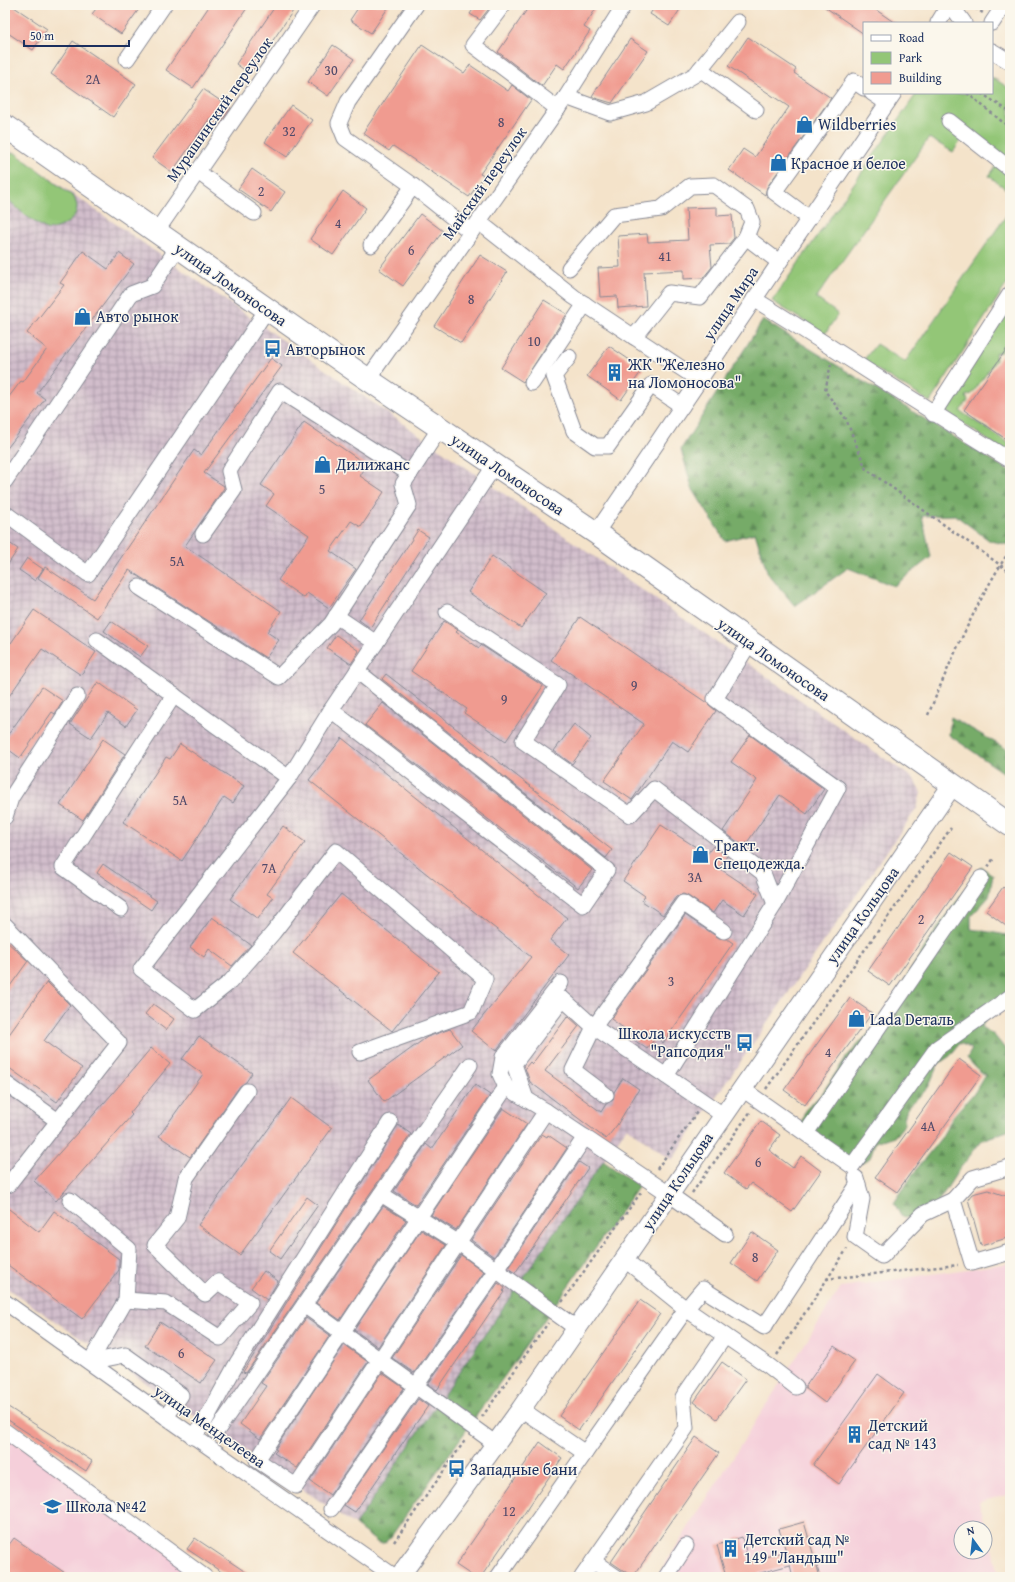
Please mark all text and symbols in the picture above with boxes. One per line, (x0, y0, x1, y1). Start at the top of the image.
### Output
scale bar (24, 22, 129, 48)
legend (863, 22, 993, 94)
text: 50 m (30, 27, 54, 44)
text: Road (899, 29, 925, 46)
street label: Мурашинский переулок (160, 31, 279, 186)
text: Park (899, 49, 923, 66)
house number: 30 (324, 60, 338, 80)
house number: 2А (85, 69, 101, 89)
text: Building (899, 69, 942, 86)
house number: 8 (498, 112, 505, 132)
place label: Wildberries (818, 112, 896, 136)
shop icon: Wildberries (795, 114, 815, 134)
house number: 32 (282, 121, 296, 141)
street label: Майский переулок (436, 121, 533, 245)
place label: Красное и белое (791, 151, 906, 175)
shop icon: Красное и белое (768, 153, 788, 173)
house number: 2 (258, 181, 264, 201)
house number: 4 (335, 213, 342, 233)
street label: улица Ломоносова (169, 236, 293, 332)
house number: 6 (408, 240, 415, 260)
house number: 41 (658, 246, 672, 266)
street label: улица Мира (696, 261, 764, 346)
house number: 8 (468, 289, 475, 309)
place label: Авто рынок (96, 304, 179, 328)
shop icon: Авто рынок (73, 306, 93, 326)
house number: 10 (527, 331, 541, 351)
place label: Авторынок (286, 337, 366, 361)
bus stop icon: Авторынок (263, 339, 283, 359)
place label: ЖК "Железно на Ломоносова" (627, 352, 742, 394)
building icon: ЖК "Железно на Ломоносова" (605, 363, 625, 383)
street label: улица Ломоносова (445, 426, 570, 521)
place label: Дилижанс (335, 452, 410, 476)
shop icon: Дилижанс (313, 454, 333, 474)
house number: 5 (319, 479, 325, 499)
house number: 5А (169, 551, 185, 571)
street label: улица Ломоносова (712, 611, 836, 707)
house number: 9 (631, 675, 638, 695)
house number: 9 (501, 689, 508, 709)
house number: 5А (172, 790, 188, 810)
place label: Тракт. Спецодежда. (714, 833, 805, 875)
shop icon: Тракт. Спецодежда. (691, 844, 711, 864)
house number: 7А (261, 858, 277, 878)
street label: улица Кольцова (819, 861, 905, 969)
house number: 3А (687, 867, 703, 887)
house number: 2 (918, 909, 924, 929)
house number: 3 (668, 971, 674, 991)
place label: Lada Dеталь (870, 1007, 954, 1031)
shop icon: Lada Dеталь (847, 1009, 867, 1029)
place label: Школа искусств "Рапсодия" (618, 1021, 731, 1063)
bus stop icon: Школа искусств "Рапсодия" (734, 1032, 754, 1052)
house number: 4 (825, 1042, 832, 1062)
house number: 4А (920, 1116, 936, 1136)
street label: улица Кольцова (635, 1127, 719, 1236)
house number: 6 (755, 1152, 762, 1172)
house number: 8 (752, 1247, 759, 1267)
house number: 6 (178, 1343, 185, 1363)
street label: улица Менделеева (148, 1378, 271, 1474)
place label: Детский сад № 143 (867, 1413, 937, 1455)
building icon: Детский сад № 143 (845, 1424, 865, 1444)
place label: Западные бани (470, 1457, 578, 1481)
bus stop icon: Западные бани (447, 1459, 467, 1479)
place label: Школа №42 (66, 1494, 146, 1518)
school or university icon: Школа №42 (43, 1496, 63, 1516)
house number: 12 (502, 1501, 516, 1521)
north arrow (953, 1520, 993, 1560)
text: N (965, 1521, 977, 1539)
place label: Детский сад № 149 "Ландыш" (743, 1527, 850, 1569)
building icon: Детский сад № 149 "Ландыш" (721, 1538, 741, 1558)

